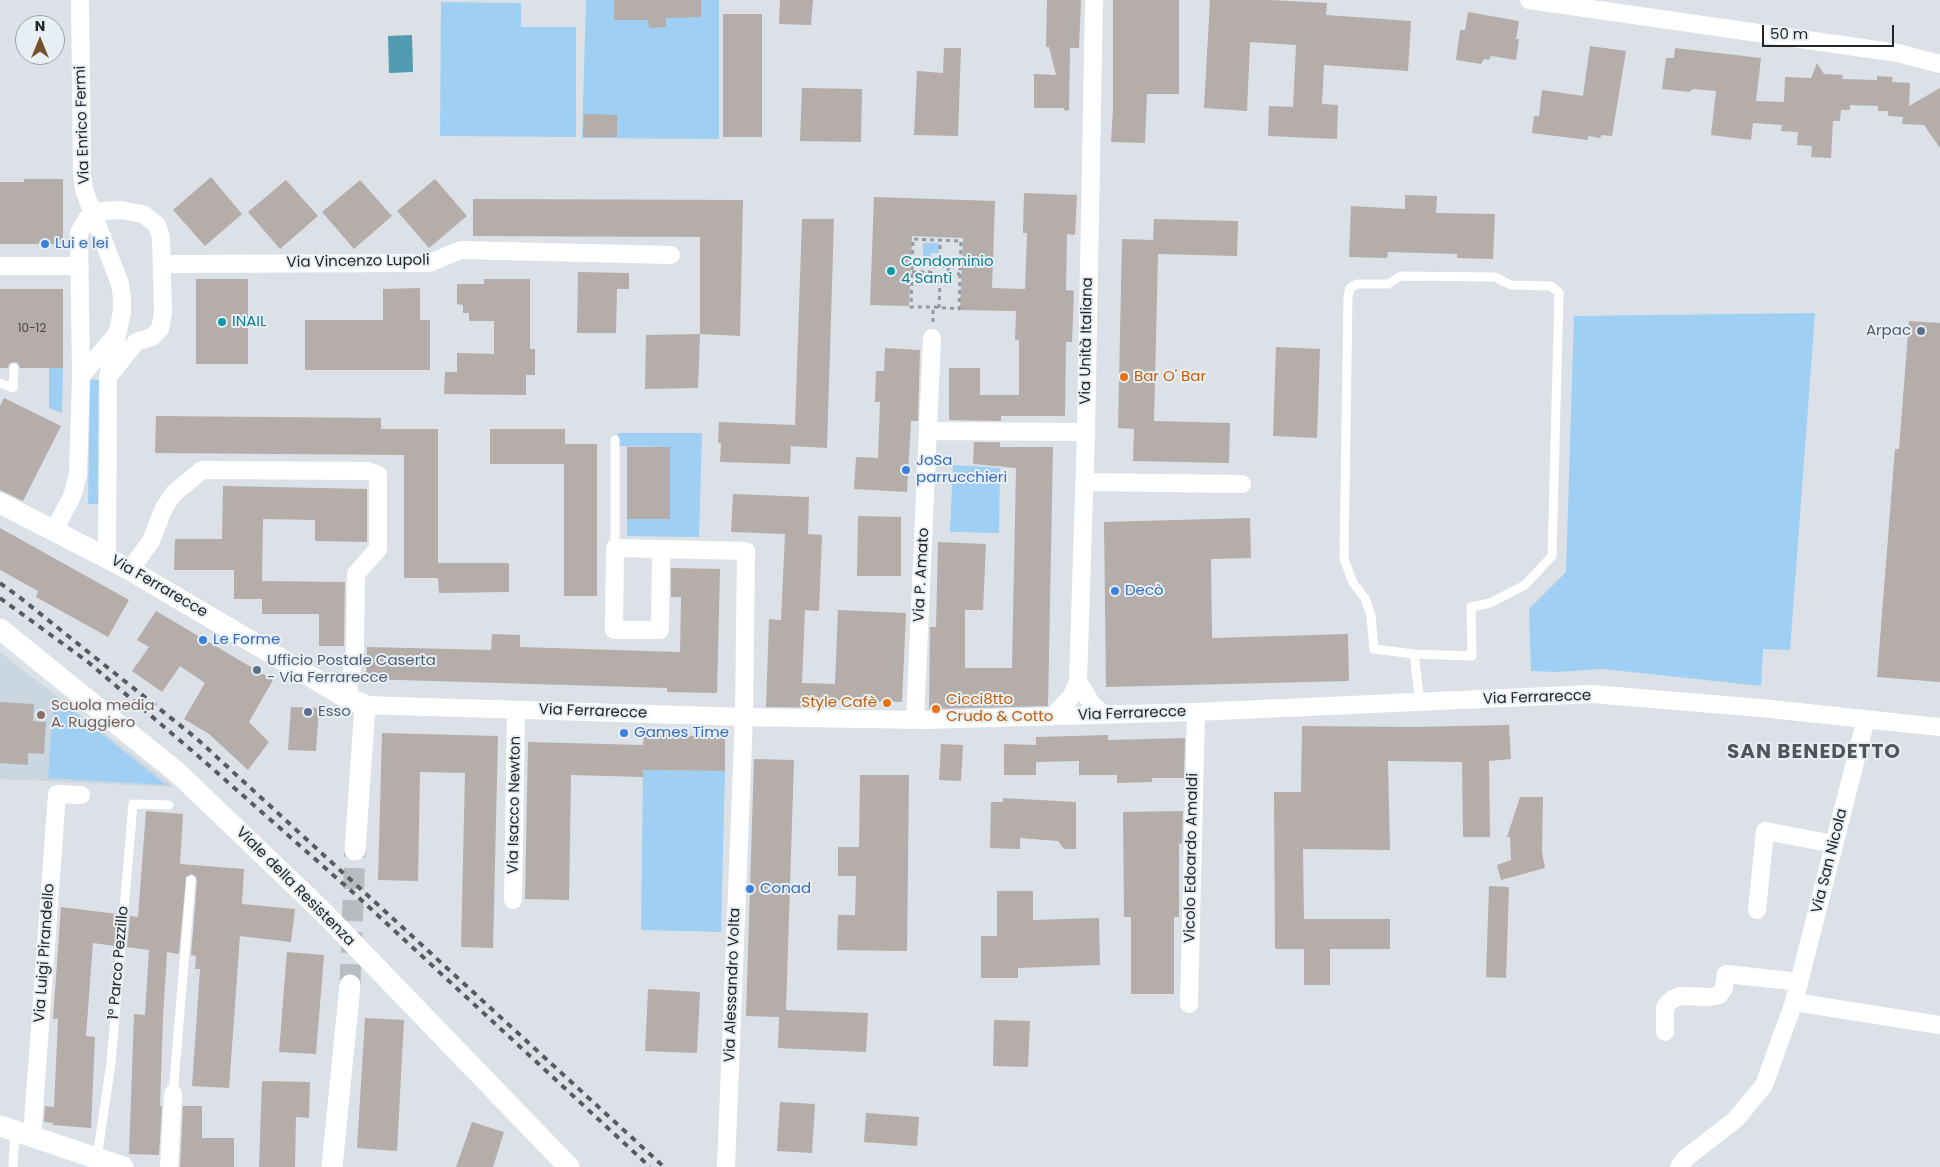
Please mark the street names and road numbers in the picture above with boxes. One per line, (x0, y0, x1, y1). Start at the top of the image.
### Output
street label: Via Enrico Fermi (72, 65, 94, 185)
street label: Via Vincenzo Lupoli (286, 252, 430, 272)
street label: Via Unità Italiana (1077, 277, 1097, 405)
street label: Via P. Amato (911, 527, 933, 623)
street label: Via Ferrarecce (107, 552, 211, 622)
street label: Via Ferrarecce (1482, 687, 1592, 709)
street label: Via Ferrarecce (538, 701, 648, 723)
street label: Via Ferrarecce (1077, 703, 1187, 725)
street label: Via Isacco Newton (505, 736, 525, 874)
street label: Vicolo Edoardo Amaldi (1182, 773, 1202, 943)
street label: Via San Nicola (1808, 807, 1852, 915)
street label: Viale della Resistenza (232, 824, 358, 950)
street label: Via Luigi Pirandello (31, 883, 59, 1023)
street label: 1° Parco Pezzillo (105, 905, 133, 1021)
street label: Via Alessandro Volta (721, 907, 745, 1063)

